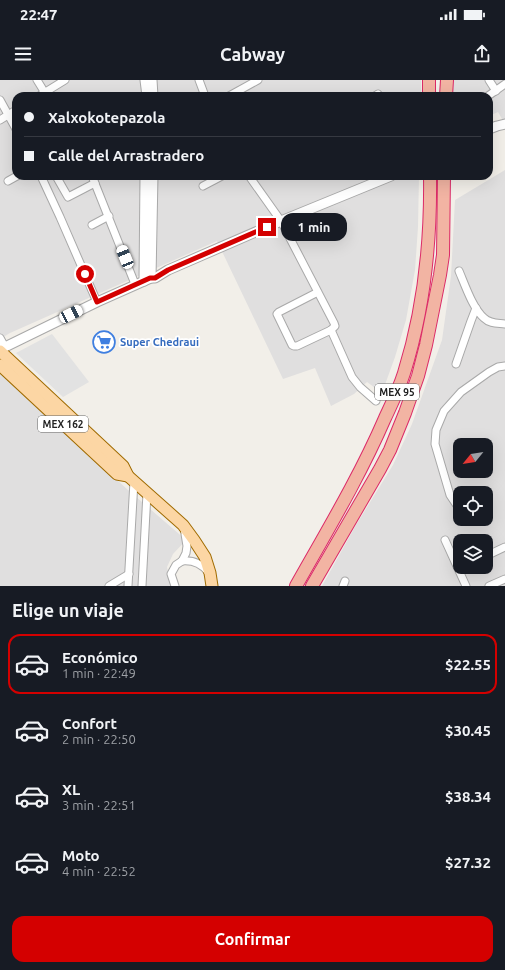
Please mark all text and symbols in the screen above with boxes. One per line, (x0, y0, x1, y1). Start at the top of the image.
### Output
text: 22:47 (20, 6, 58, 23)
icon: menu (12, 43, 34, 65)
icon: share (471, 43, 493, 65)
text: Cabway (220, 44, 285, 64)
text: Xalxokotepazola (48, 109, 165, 126)
text: Calle del Arrastradero (48, 147, 204, 164)
callout: 1 min (281, 213, 347, 241)
route end (258, 218, 276, 236)
text: 1 min (298, 220, 330, 234)
car (115, 244, 135, 270)
route start (76, 265, 94, 283)
car (58, 303, 84, 325)
supermarket icon: Super Chedraui (91, 329, 117, 355)
place label: Super Chedraui (120, 336, 199, 348)
road number: MEX 95 (375, 384, 419, 400)
road number: MEX 162 (38, 416, 88, 432)
north arrow (453, 438, 493, 478)
map controls (453, 438, 493, 574)
button: locate (453, 486, 493, 526)
button: layers (453, 534, 493, 574)
text: Elige un viaje (12, 600, 124, 620)
icon: car (14, 646, 50, 682)
text: Económico (62, 649, 138, 666)
text: $22.55 (445, 656, 491, 673)
text: 1 min · 22:49 (62, 666, 136, 680)
icon: car (14, 712, 50, 748)
text: Confort (62, 715, 117, 732)
text: $30.45 (445, 722, 491, 739)
text: 2 min · 22:50 (62, 732, 136, 746)
icon: car (14, 778, 50, 814)
text: XL (62, 781, 80, 798)
text: $38.34 (445, 788, 491, 805)
text: 3 min · 22:51 (62, 798, 136, 812)
icon: car (14, 844, 50, 880)
text: Moto (62, 847, 100, 864)
text: $27.32 (445, 854, 491, 871)
text: 4 min · 22:52 (62, 864, 136, 878)
button: Confirmar (12, 916, 493, 962)

